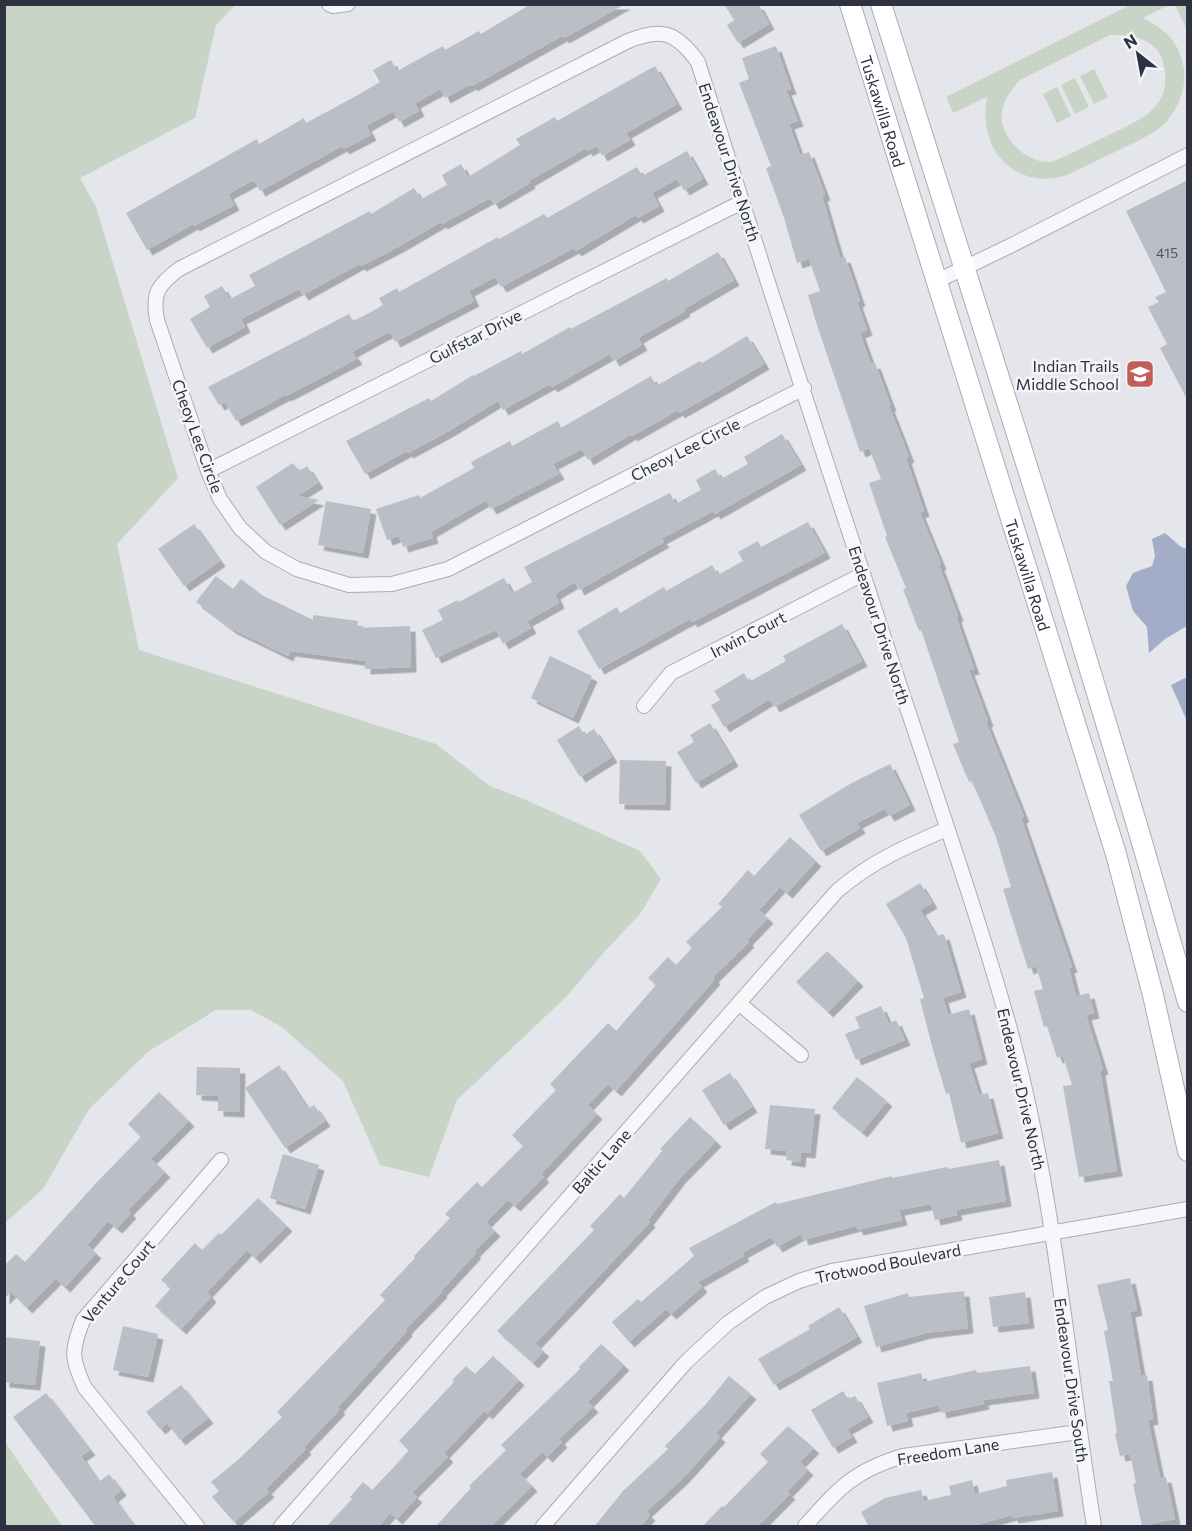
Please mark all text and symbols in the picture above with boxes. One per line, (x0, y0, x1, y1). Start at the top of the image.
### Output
north arrow (1108, 24, 1168, 84)
text: N (1120, 29, 1140, 52)
street label: Tuskawilla Road (857, 53, 910, 169)
street label: Endeavour Drive North (695, 80, 765, 244)
house number: 415 (1156, 244, 1178, 261)
street label: Gulfstar Drive (426, 305, 524, 367)
place label: Indian Trails Middle School (1016, 356, 1119, 393)
school or university icon: Indian Trails Middle School (1124, 358, 1156, 390)
street label: Cheoy Lee Circle (169, 376, 227, 496)
street label: Cheoy Lee Circle (627, 413, 743, 485)
street label: Tuskawilla Road (1002, 517, 1055, 633)
street label: Endeavour Drive North (845, 543, 915, 707)
street label: Irwin Court (707, 607, 789, 661)
street label: Endeavour Drive North (994, 1006, 1050, 1172)
street label: Baltic Lane (568, 1125, 634, 1197)
street label: Venture Court (78, 1235, 159, 1327)
street label: Trotwood Boulevard (814, 1240, 962, 1286)
street label: Endeavour Drive South (1051, 1297, 1093, 1463)
street label: Freedom Lane (896, 1434, 1000, 1468)

